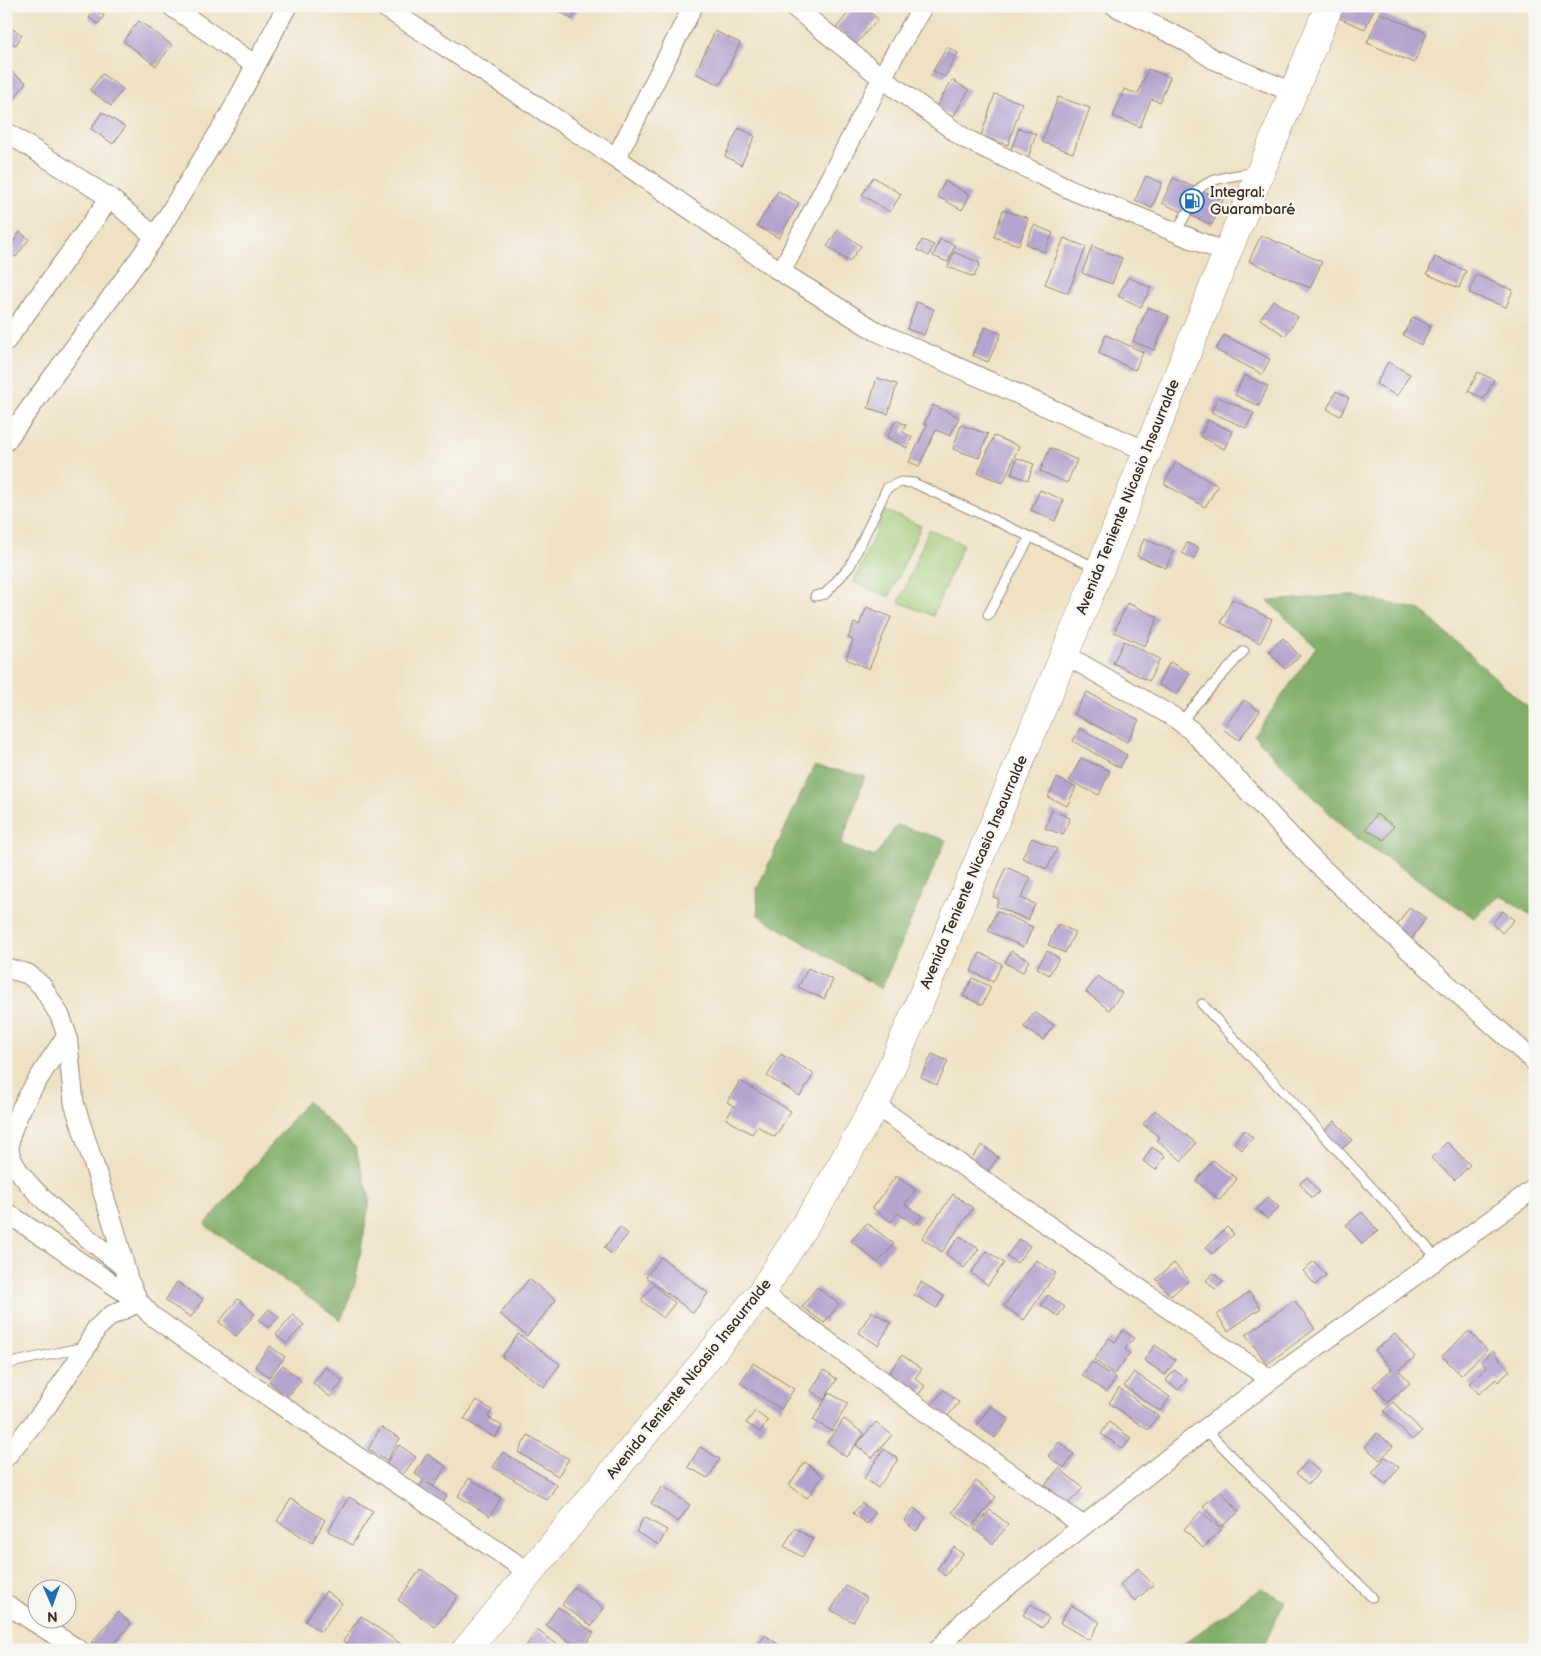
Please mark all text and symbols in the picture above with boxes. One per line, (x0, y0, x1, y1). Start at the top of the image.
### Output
place label: Integral: Guarambaré (1210, 183, 1295, 219)
fuel station icon: Integral: Guarambaré (1179, 188, 1205, 214)
street label: Avenida Teniente Nicasio Insaurralde (1072, 377, 1184, 617)
street label: Avenida Teniente Nicasio Insaurralde (916, 752, 1032, 992)
street label: Avenida Teniente Nicasio Insaurralde (602, 1275, 776, 1483)
north arrow (28, 1578, 78, 1628)
text: N (47, 1608, 58, 1625)

